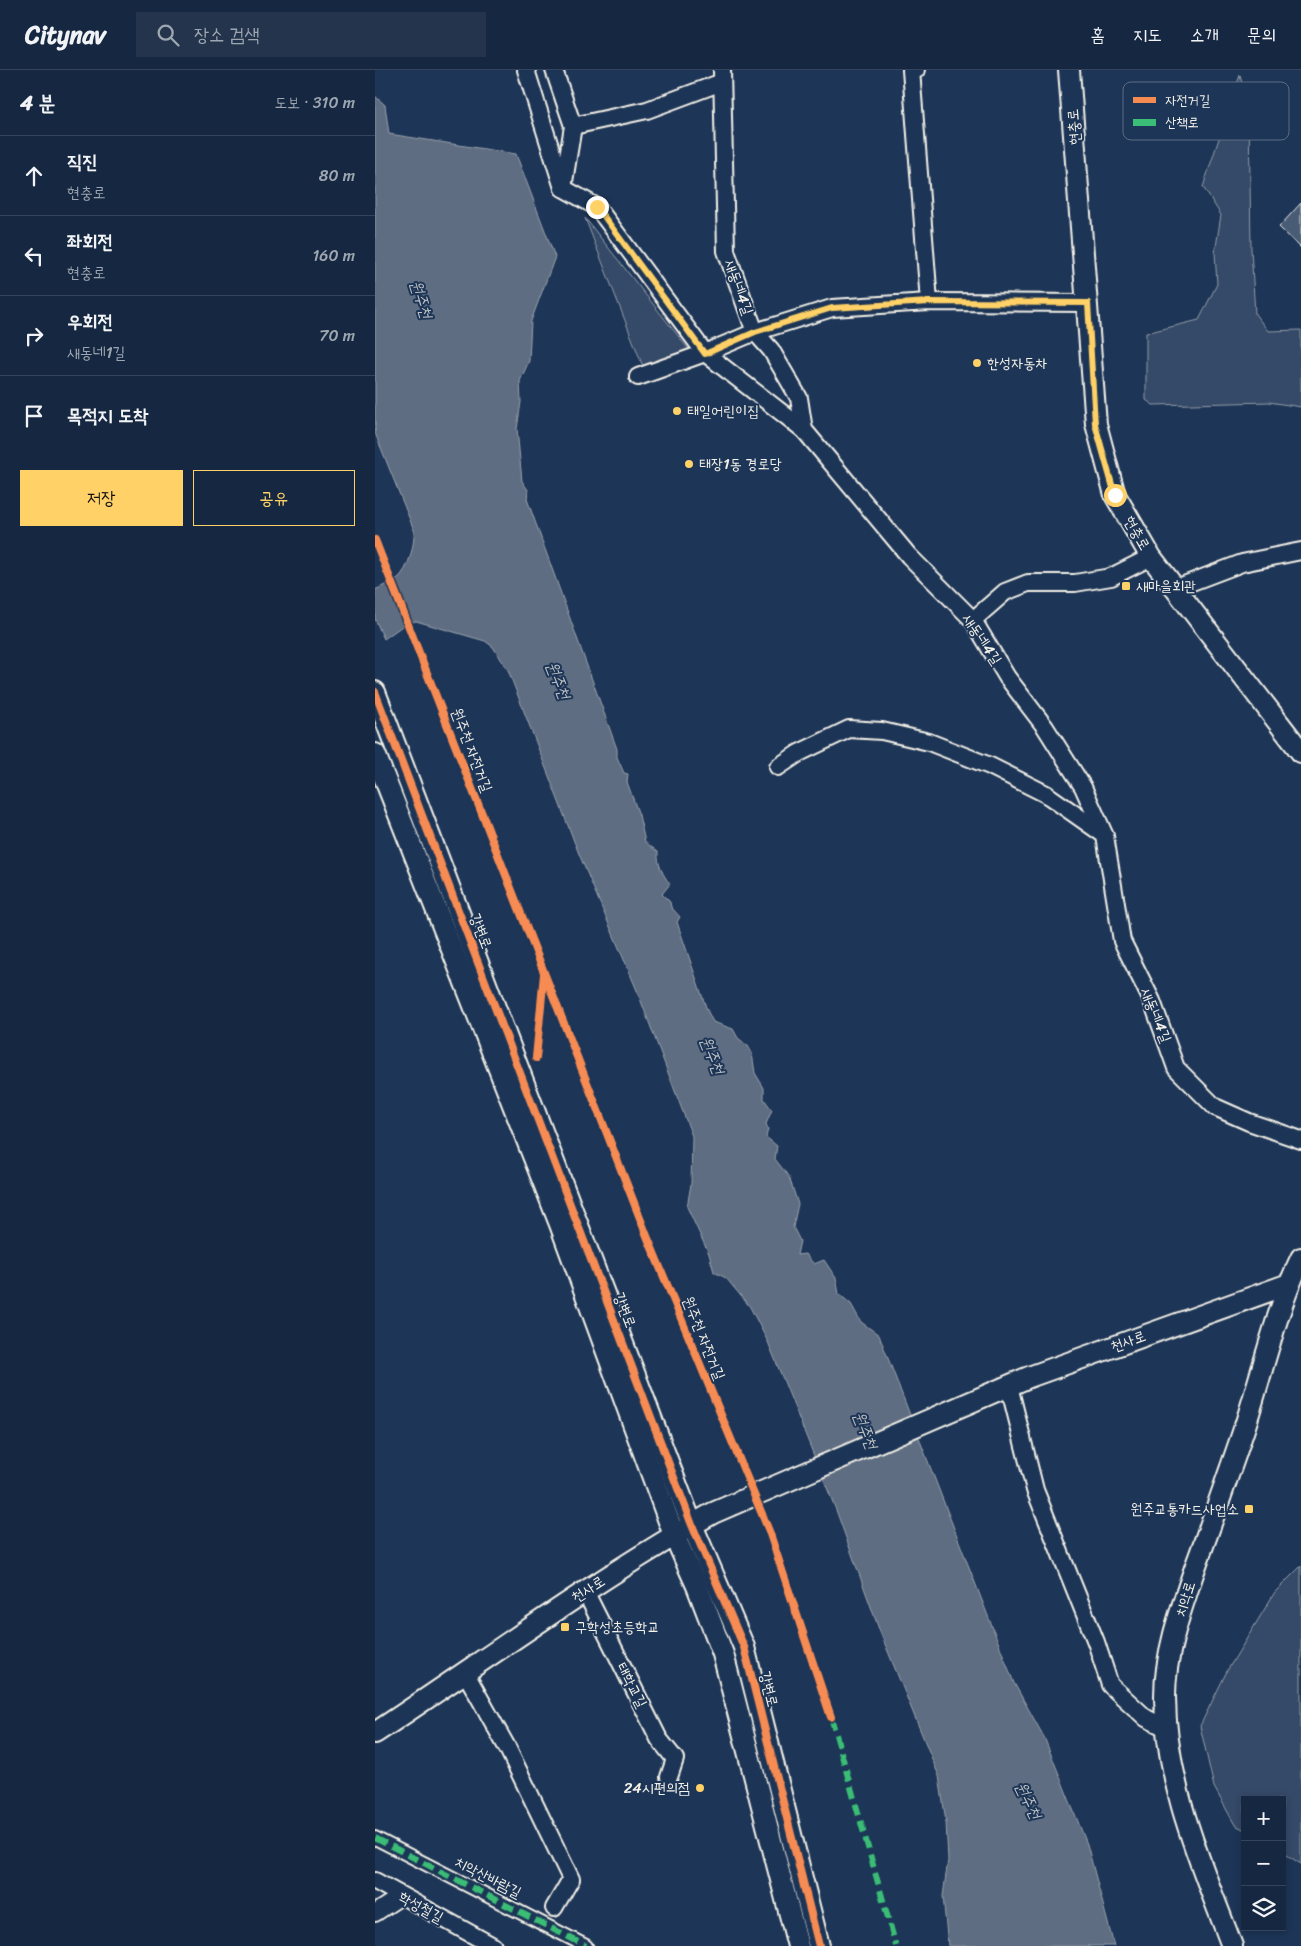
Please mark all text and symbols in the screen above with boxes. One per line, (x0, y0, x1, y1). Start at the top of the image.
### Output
search box (136, 12, 486, 57)
text: Citynav (25, 14, 106, 56)
text: 장소 검색 (194, 18, 260, 51)
text: 홈 (1091, 19, 1105, 51)
text: 지도 (1133, 19, 1162, 51)
text: 소개 (1190, 19, 1219, 51)
text: 문의 (1247, 19, 1276, 51)
icon: search (154, 21, 182, 49)
legend (1123, 82, 1289, 140)
text: 4 분 (20, 84, 55, 122)
text: 도보 · 310 m (274, 88, 355, 117)
text: 자전거길 (1165, 88, 1211, 113)
street label: 현충로 (1059, 108, 1089, 146)
text: 산책로 (1165, 110, 1199, 135)
text: 직진 (67, 145, 98, 178)
text: 80 m (319, 161, 355, 190)
icon: ahead (20, 162, 48, 190)
text: 현충로 (67, 178, 106, 207)
route end (586, 196, 609, 219)
text: 좌회전 (67, 225, 113, 258)
text: 160 m (312, 241, 355, 270)
icon: left (20, 242, 48, 270)
street label: 새동네4길 (717, 255, 761, 319)
text: 현충로 (67, 258, 106, 287)
water label: 원주천 (402, 276, 442, 324)
text: 우회전 (67, 305, 113, 338)
text: 70 m (319, 321, 355, 350)
icon: right (20, 322, 48, 350)
text: 새동네1길 (67, 338, 125, 367)
place label: 한성자동차 (987, 350, 1047, 376)
marker: 한성자동차 (971, 357, 983, 369)
place label: 태일어린이집 (687, 398, 759, 424)
text: 목적지 도착 (67, 399, 148, 432)
icon: arrive (20, 402, 48, 430)
marker: 태일어린이집 (671, 405, 683, 417)
place label: 태장1동 경로당 (699, 451, 782, 477)
marker: 태장1동 경로당 (683, 458, 695, 470)
button: 저장 (20, 470, 183, 526)
button: 공유 (193, 470, 355, 526)
route start (1104, 484, 1127, 507)
street label: 현충로 (1117, 511, 1157, 555)
place label: 새마을회관 (1136, 573, 1196, 599)
marker: 새마을회관 (1120, 580, 1132, 592)
street label: 새동네4길 (955, 608, 1009, 670)
water label: 원주천 (538, 657, 580, 705)
street label: 원주천 자전거길 (444, 704, 500, 796)
street label: 강변로 (462, 909, 500, 953)
street label: 새동네4길 (1133, 983, 1179, 1047)
water label: 원주천 (692, 1032, 734, 1080)
street label: 강변로 (606, 1288, 644, 1332)
street label: 원주천 자전거길 (675, 1292, 733, 1384)
street label: 천사로 (1107, 1323, 1149, 1359)
water label: 원주천 (845, 1407, 887, 1455)
place label: 원주교통카드사업소 (1130, 1496, 1239, 1522)
marker: 원주교통카드사업소 (1243, 1503, 1255, 1515)
street label: 천사로 (566, 1568, 610, 1610)
street label: 치악로 (1167, 1578, 1203, 1620)
place label: 구학성초등학교 (575, 1614, 660, 1640)
marker: 구학성초등학교 (559, 1621, 571, 1633)
street label: 태학교길 (609, 1658, 655, 1712)
street label: 강변로 (752, 1668, 786, 1710)
place label: 24시편의점 (624, 1775, 690, 1801)
water label: 원주천 (1007, 1777, 1051, 1826)
marker: 24시편의점 (694, 1782, 706, 1794)
map controls (1241, 1796, 1286, 1931)
button: + (1241, 1796, 1286, 1841)
button: − (1241, 1841, 1286, 1886)
street label: 치악산바람길 (450, 1849, 526, 1905)
street label: 학성철길 (394, 1884, 448, 1930)
button: layers (1241, 1886, 1286, 1931)

